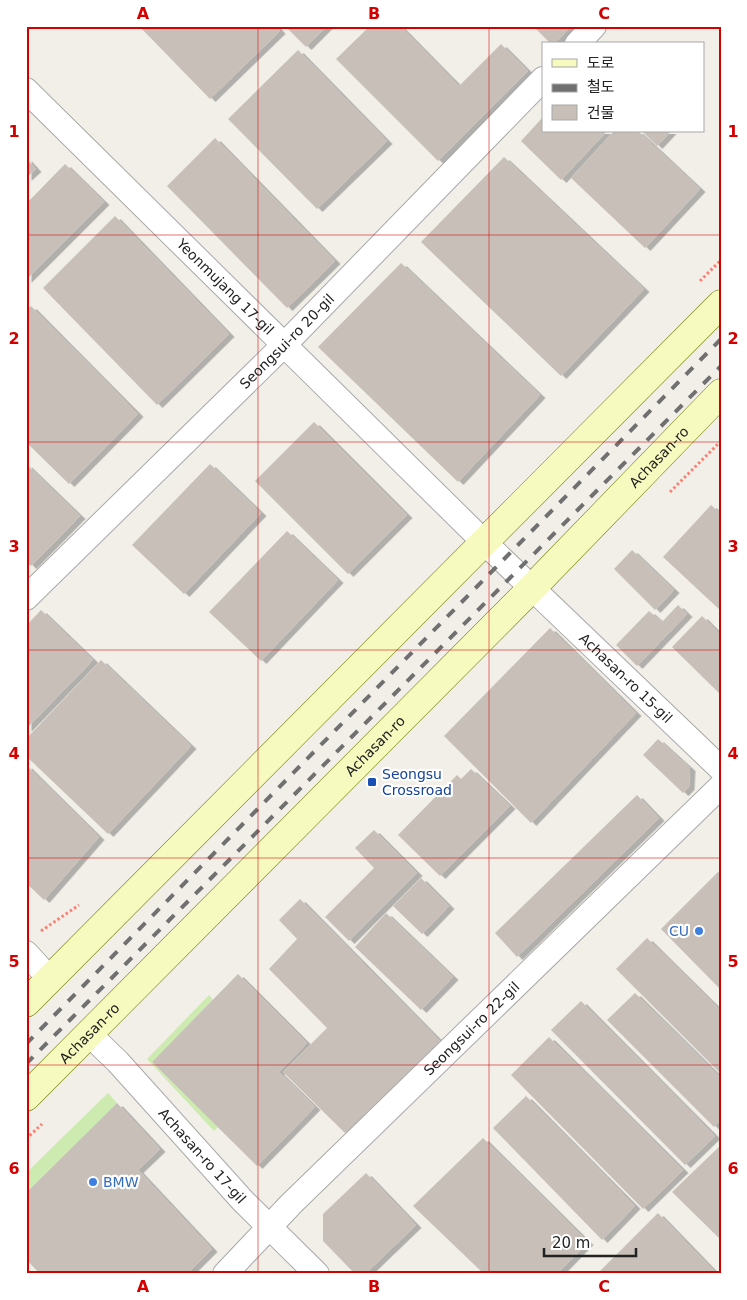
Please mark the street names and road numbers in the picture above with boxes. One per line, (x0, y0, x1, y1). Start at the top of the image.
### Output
street label: Yeonmujang 17-gil (173, 235, 277, 338)
street label: Seongsui-ro 20-gil (236, 291, 337, 392)
street label: Achasan-ro (626, 423, 692, 491)
street label: Achasan-ro 15-gil (576, 630, 676, 726)
street label: Achasan-ro (342, 713, 408, 779)
street label: Seongsui-ro 22-gil (420, 978, 523, 1079)
street label: Achasan-ro (56, 1000, 123, 1067)
street label: Achasan-ro 17-gil (155, 1105, 249, 1207)

